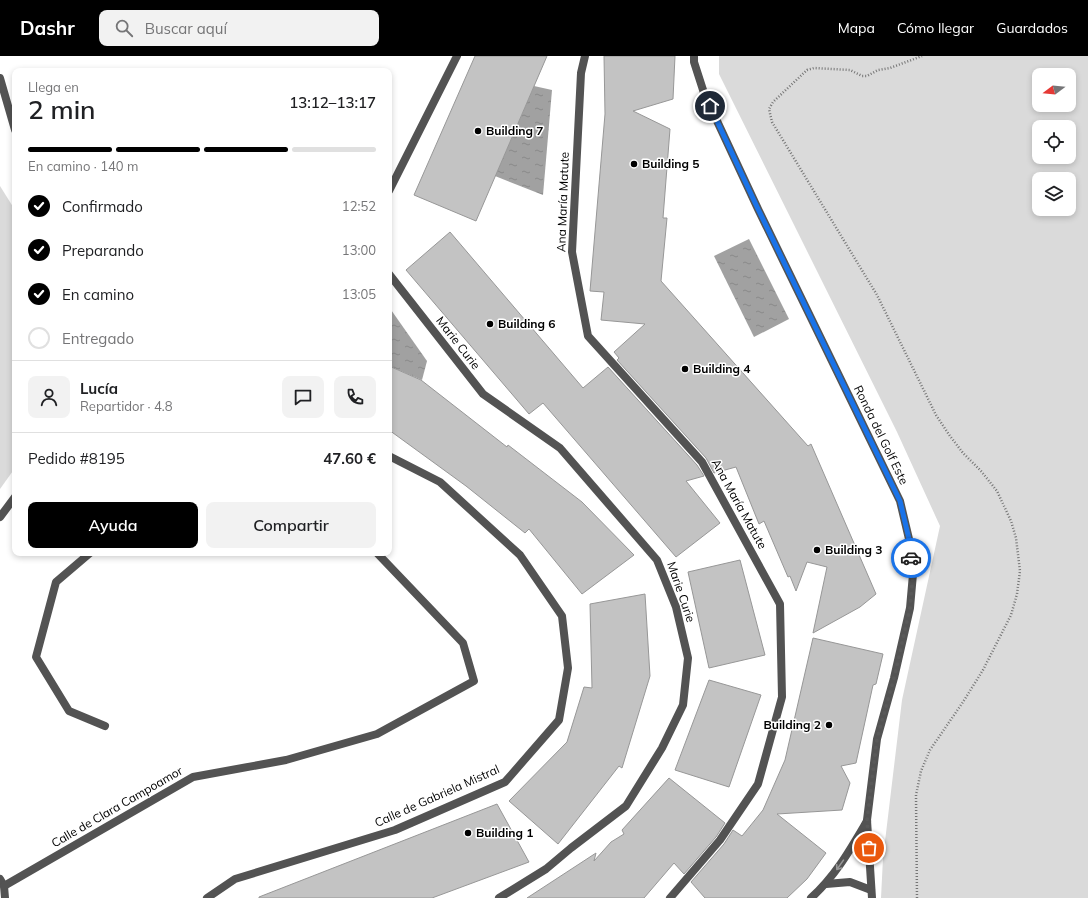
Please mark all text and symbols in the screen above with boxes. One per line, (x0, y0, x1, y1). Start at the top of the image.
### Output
search box (99, 10, 379, 46)
text: Dashr (20, 16, 75, 40)
icon: search (113, 17, 135, 39)
text: Buscar aquí (145, 19, 227, 38)
text: Mapa (838, 19, 875, 37)
text: Cómo llegar (897, 19, 974, 37)
text: Guardados (996, 19, 1068, 37)
north arrow (1032, 68, 1076, 112)
map controls (1032, 68, 1076, 216)
text: Llega en (28, 79, 79, 95)
pin (693, 89, 727, 123)
text: 2 min (28, 93, 96, 126)
text: 13:12–13:17 (289, 93, 376, 112)
icon: home (699, 95, 721, 117)
button: locate (1032, 120, 1076, 164)
place label: Building 7 (486, 123, 543, 138)
marker: Building 7 (473, 126, 483, 136)
street label: Ana María Matute (553, 151, 572, 252)
place label: Building 5 (642, 156, 699, 171)
text: En camino · 140 m (28, 158, 138, 174)
marker: Building 5 (629, 159, 639, 169)
button: layers (1032, 172, 1076, 216)
icon: check (28, 195, 50, 217)
text: Confirmado (62, 197, 143, 216)
text: 12:52 (342, 198, 376, 214)
icon: check (28, 239, 50, 261)
text: Preparando (62, 241, 144, 260)
text: 13:00 (342, 242, 376, 258)
icon: check (28, 283, 50, 305)
text: En camino (62, 285, 134, 304)
text: 13:05 (342, 286, 376, 302)
street label: Marie Curie (433, 313, 484, 372)
place label: Building 6 (498, 316, 555, 331)
marker: Building 6 (485, 319, 495, 329)
text: Entregado (62, 329, 134, 348)
place label: Building 4 (693, 361, 750, 376)
marker: Building 4 (680, 364, 690, 374)
button: person (28, 376, 70, 418)
button: chat (282, 376, 324, 418)
button: phone (334, 376, 376, 418)
text: Lucía (80, 379, 118, 398)
street label: Ronda del Golf Este (851, 383, 912, 487)
text: Repartidor · 4.8 (80, 398, 173, 414)
text: Pedido #8195 (28, 449, 125, 468)
text: 47.60 € (323, 449, 376, 468)
street label: Ana María Matute (709, 456, 770, 551)
button: Ayuda (28, 502, 198, 548)
button: Compartir (206, 502, 376, 548)
courier (891, 538, 931, 578)
place label: Building 3 (825, 542, 882, 557)
marker: Building 3 (812, 545, 822, 555)
icon: car (900, 547, 922, 569)
street label: Marie Curie (664, 560, 699, 624)
place label: Building 2 (764, 717, 821, 732)
marker: Building 2 (824, 720, 834, 730)
street label: Calle de Gabriela Mistral (372, 761, 502, 830)
street label: Calle de Clara Campoamor (48, 762, 186, 850)
place label: Building 1 (476, 825, 533, 840)
marker: Building 1 (463, 828, 473, 838)
pin (852, 831, 886, 865)
icon: bag (858, 837, 880, 859)
one-way arrow (836, 860, 844, 871)

